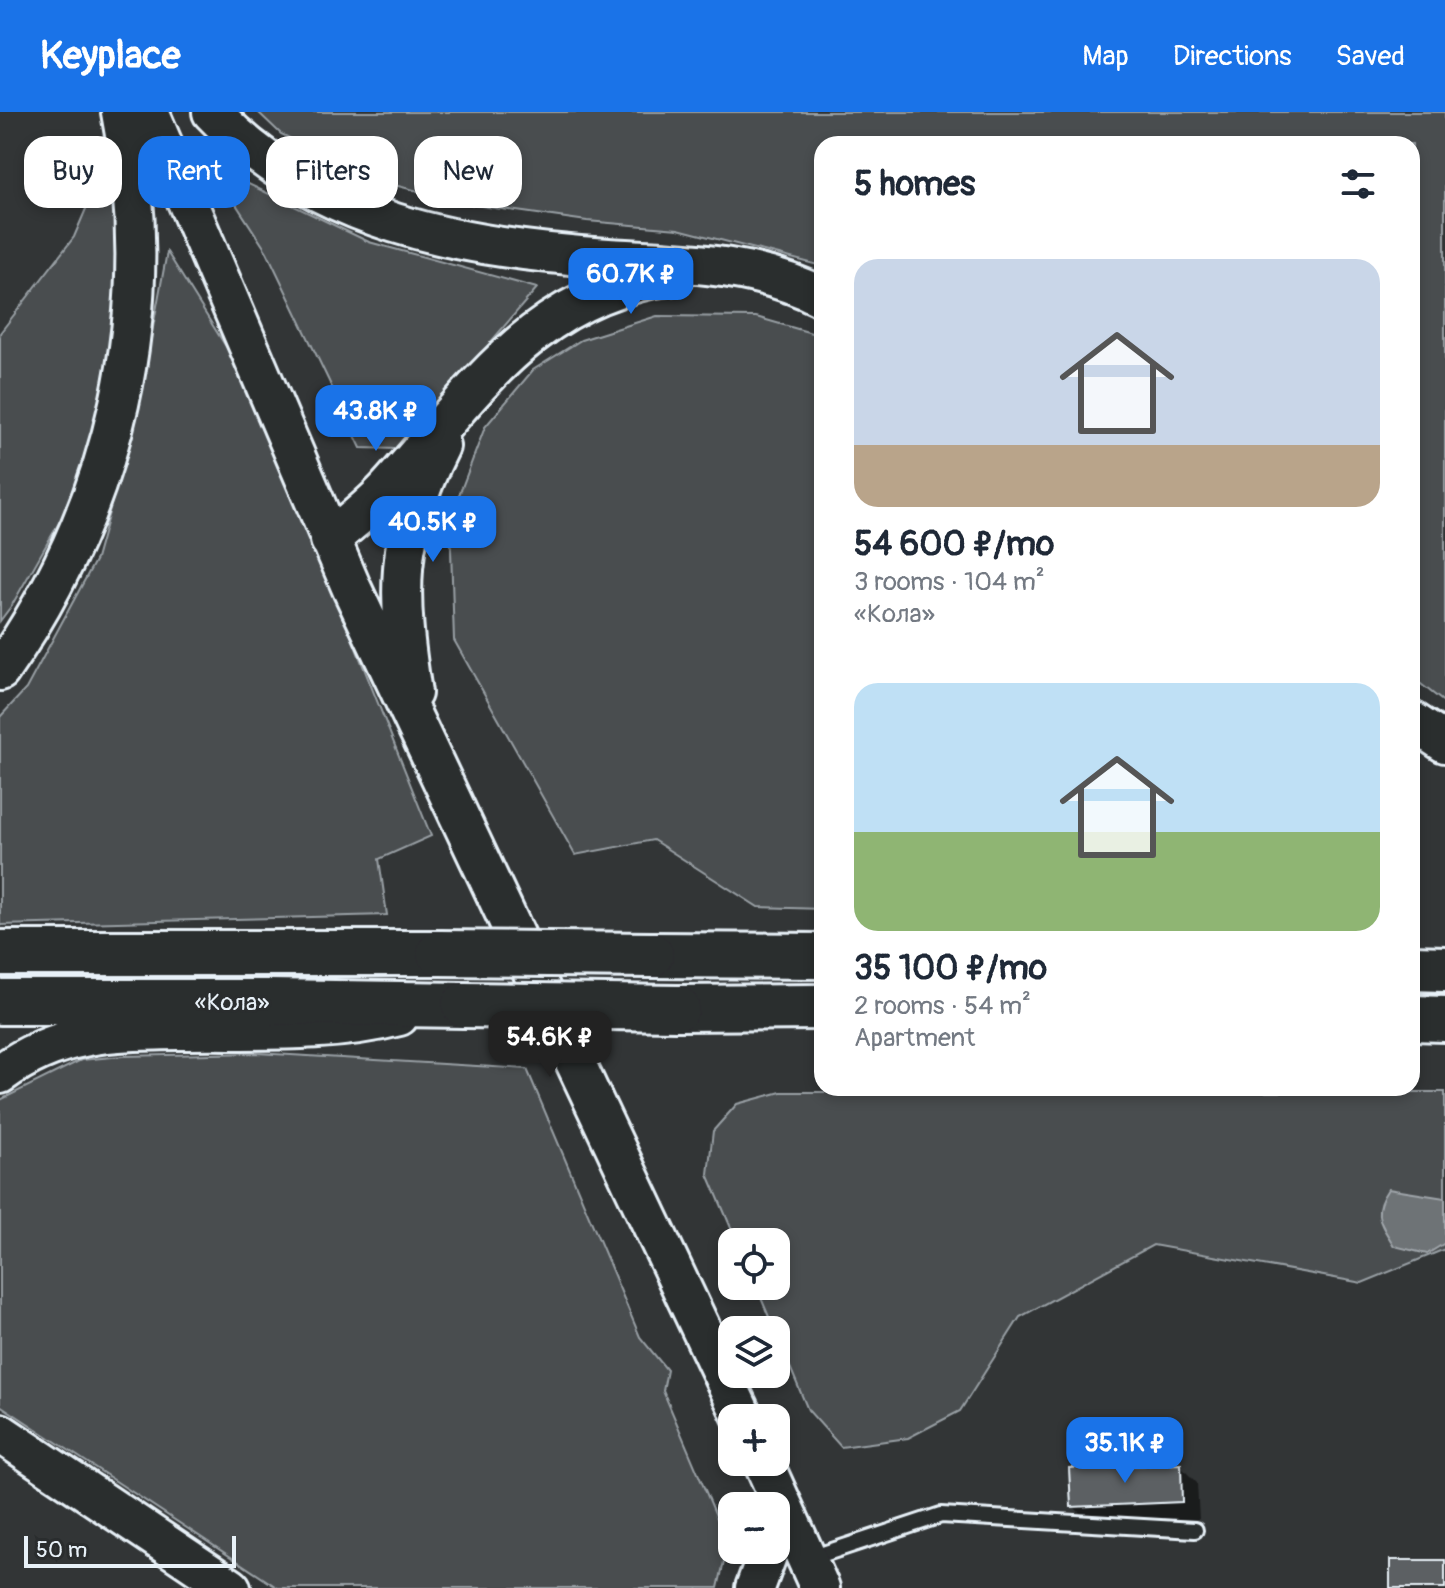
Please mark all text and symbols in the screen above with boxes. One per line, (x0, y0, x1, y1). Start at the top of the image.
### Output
text: Keyplace (40, 32, 181, 80)
text: Map (1082, 39, 1129, 74)
text: Directions (1173, 39, 1292, 74)
text: Saved (1336, 39, 1405, 74)
chip: Buy (24, 136, 122, 208)
chip: Rent (138, 136, 250, 208)
chip: Filters (266, 136, 398, 208)
chip: New (414, 136, 522, 208)
icon: filters (1336, 162, 1380, 206)
text: 5 homes (854, 163, 975, 206)
pin: 60.7K ₽ (557, 248, 705, 316)
text: 60.7K ₽ (586, 258, 676, 290)
icon: home (1045, 311, 1189, 455)
pin: 43.8K ₽ (302, 385, 450, 453)
text: 43.8K ₽ (333, 395, 419, 427)
pin: 40.5K ₽ (359, 496, 507, 564)
text: 40.5K ₽ (388, 506, 478, 538)
text: 54 600 ₽/mo (854, 523, 1054, 566)
text: 3 rooms · 104 m² (854, 566, 1045, 598)
text: «Кола» (854, 598, 935, 630)
icon: home (1045, 735, 1189, 879)
text: 35 100 ₽/mo (854, 947, 1047, 990)
street label: «Кола» (195, 988, 269, 1017)
text: 2 rooms · 54 m² (854, 990, 1031, 1022)
pin: 54.6K ₽ (476, 1011, 624, 1079)
text: 54.6K ₽ (507, 1021, 593, 1053)
text: Apartment (854, 1022, 975, 1054)
map controls (718, 1228, 790, 1564)
button: locate (718, 1228, 790, 1300)
button: layers (718, 1316, 790, 1388)
button: + (718, 1404, 790, 1476)
pin: 35.1K ₽ (1051, 1417, 1199, 1485)
text: 35.1K ₽ (1084, 1427, 1166, 1459)
button: − (718, 1492, 790, 1564)
scale bar (24, 1532, 236, 1568)
text: 50 m (36, 1536, 87, 1564)

